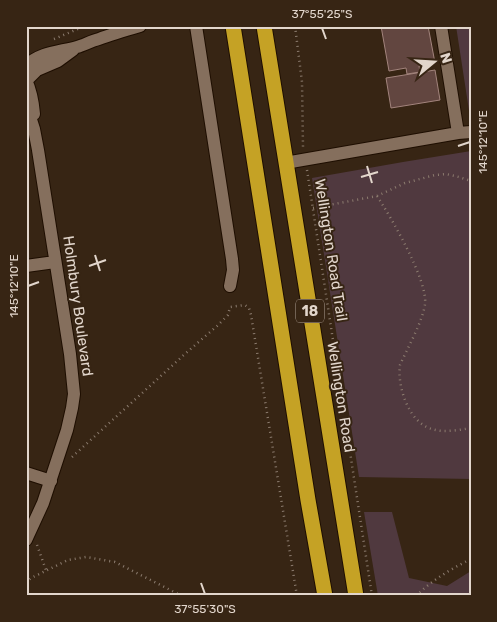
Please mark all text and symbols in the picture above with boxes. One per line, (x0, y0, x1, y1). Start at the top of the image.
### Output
text: 37°55'25"S (291, 7, 353, 21)
north arrow (410, 38, 460, 88)
text: N (436, 51, 456, 66)
text: 145°12'10"E (476, 110, 490, 174)
street label: Wellington Road Trail (311, 178, 351, 322)
street label: Holmbury Boulevard (59, 235, 97, 377)
text: 145°12'10"E (7, 254, 21, 318)
road number: 18 (296, 300, 324, 322)
street label: Wellington Road (323, 340, 359, 454)
text: 37°55'30"S (174, 602, 236, 616)

